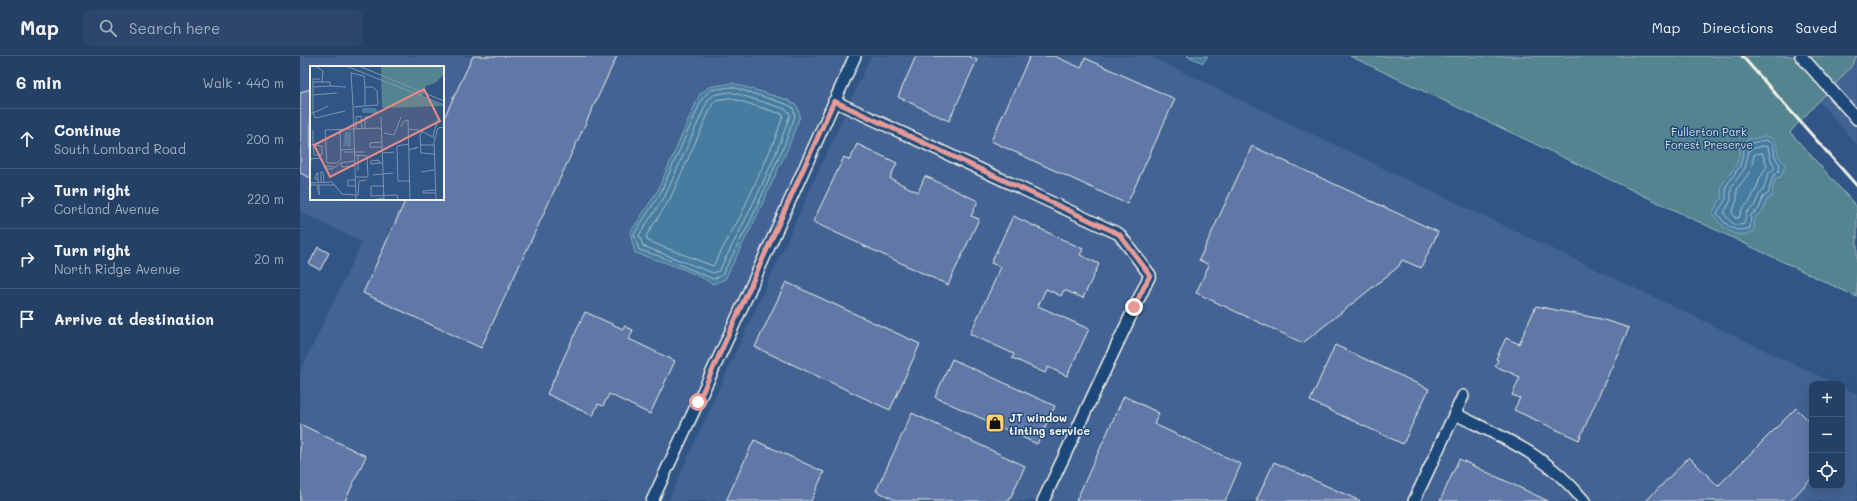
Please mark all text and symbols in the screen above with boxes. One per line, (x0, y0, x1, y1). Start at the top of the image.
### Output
search box (83, 10, 363, 46)
text: Map (20, 15, 59, 40)
icon: search (97, 17, 119, 39)
text: Search here (129, 18, 220, 38)
text: Map (1652, 18, 1680, 37)
text: Directions (1702, 18, 1773, 37)
text: Saved (1795, 18, 1837, 37)
inset map (310, 66, 444, 200)
text: 6 min (16, 71, 61, 93)
text: Walk · 440 m (203, 74, 284, 91)
text: Continue (54, 120, 121, 140)
park label: Fullerton Park Forest Preserve (1665, 124, 1753, 152)
icon: ahead (16, 128, 38, 150)
text: 200 m (246, 130, 284, 147)
text: South Lombard Road (54, 140, 186, 157)
text: Turn right (54, 180, 131, 200)
icon: right (16, 188, 38, 210)
text: 220 m (247, 190, 284, 207)
text: Cortland Avenue (54, 200, 159, 217)
text: Turn right (54, 240, 131, 260)
icon: right (16, 248, 38, 270)
text: 20 m (254, 250, 284, 267)
text: North Ridge Avenue (54, 260, 180, 277)
route end (1125, 298, 1143, 316)
icon: arrive (16, 308, 38, 330)
text: Arrive at destination (54, 309, 214, 329)
map controls (1809, 381, 1845, 489)
button: + (1809, 381, 1845, 417)
route start (689, 393, 707, 411)
place label: JT window tinting service (1009, 410, 1090, 438)
shop icon: JT window tinting service (984, 412, 1006, 434)
button: − (1809, 417, 1845, 453)
button: locate (1809, 453, 1845, 489)

